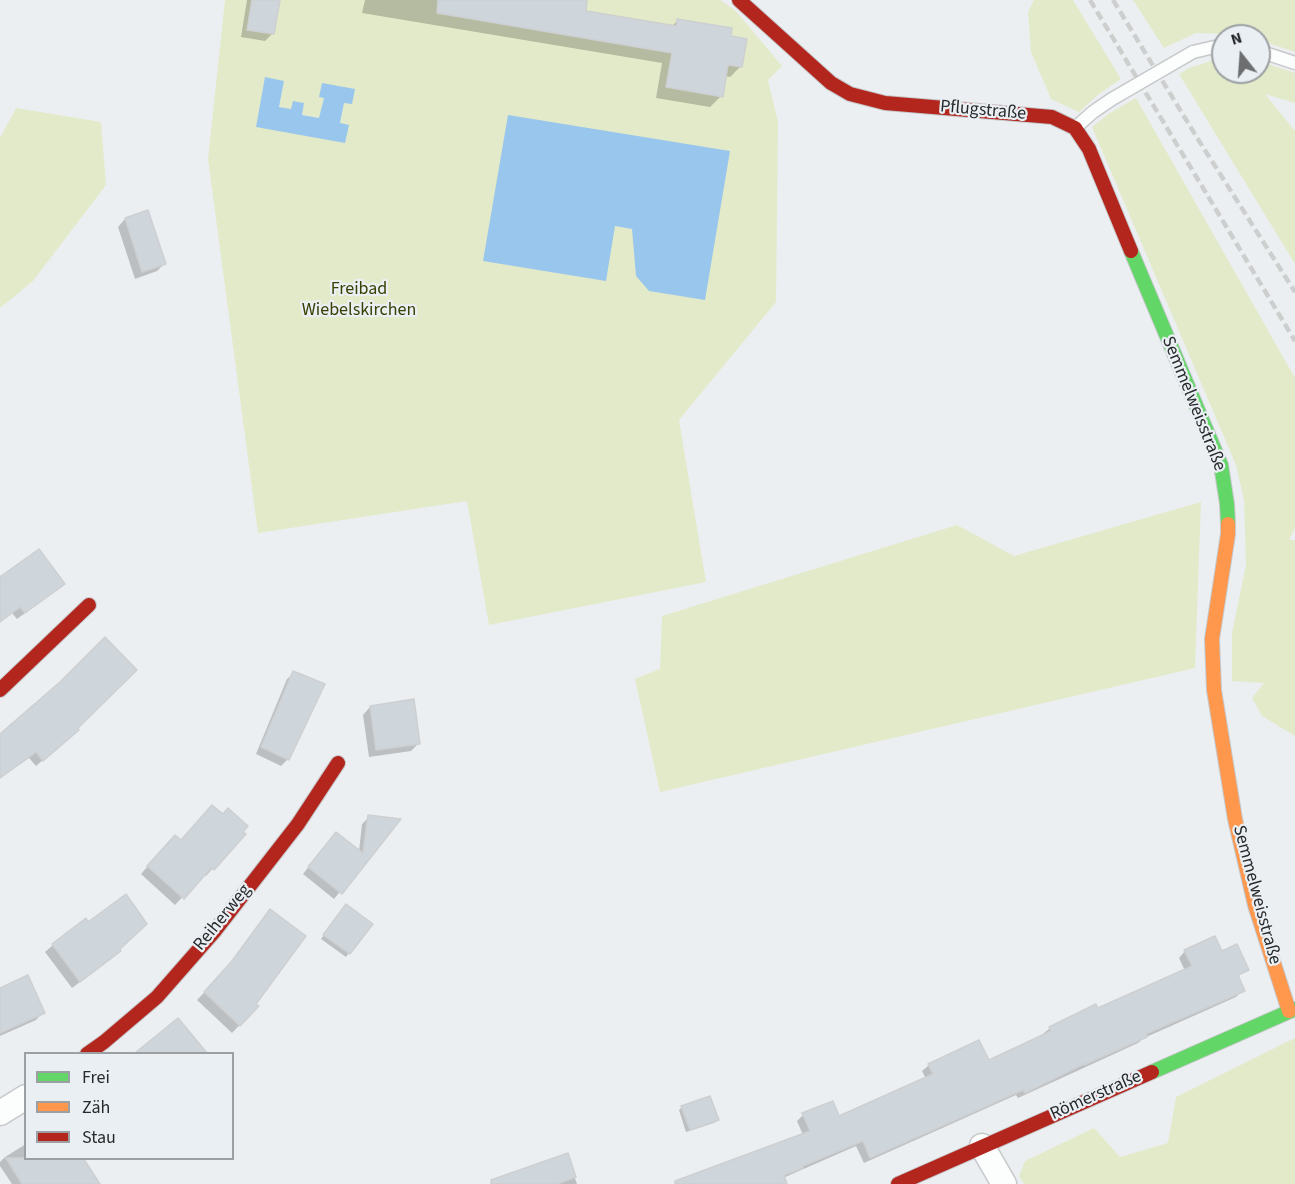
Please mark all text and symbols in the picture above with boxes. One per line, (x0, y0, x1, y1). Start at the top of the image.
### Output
north arrow (1211, 24, 1271, 84)
text: N (1228, 27, 1245, 51)
street label: Pflugstraße (939, 96, 1027, 126)
park label: Freibad Wiebelskirchen (302, 279, 416, 322)
street label: Semmelweisstraße (1156, 334, 1230, 474)
street label: Semmelweisstraße (1227, 823, 1285, 967)
street label: Reiherweg (190, 880, 256, 956)
legend (24, 1052, 234, 1160)
text: Frei (82, 1065, 110, 1090)
street label: Römerstraße (1047, 1066, 1145, 1126)
text: Zäh (82, 1095, 110, 1120)
text: Stau (82, 1125, 116, 1150)

